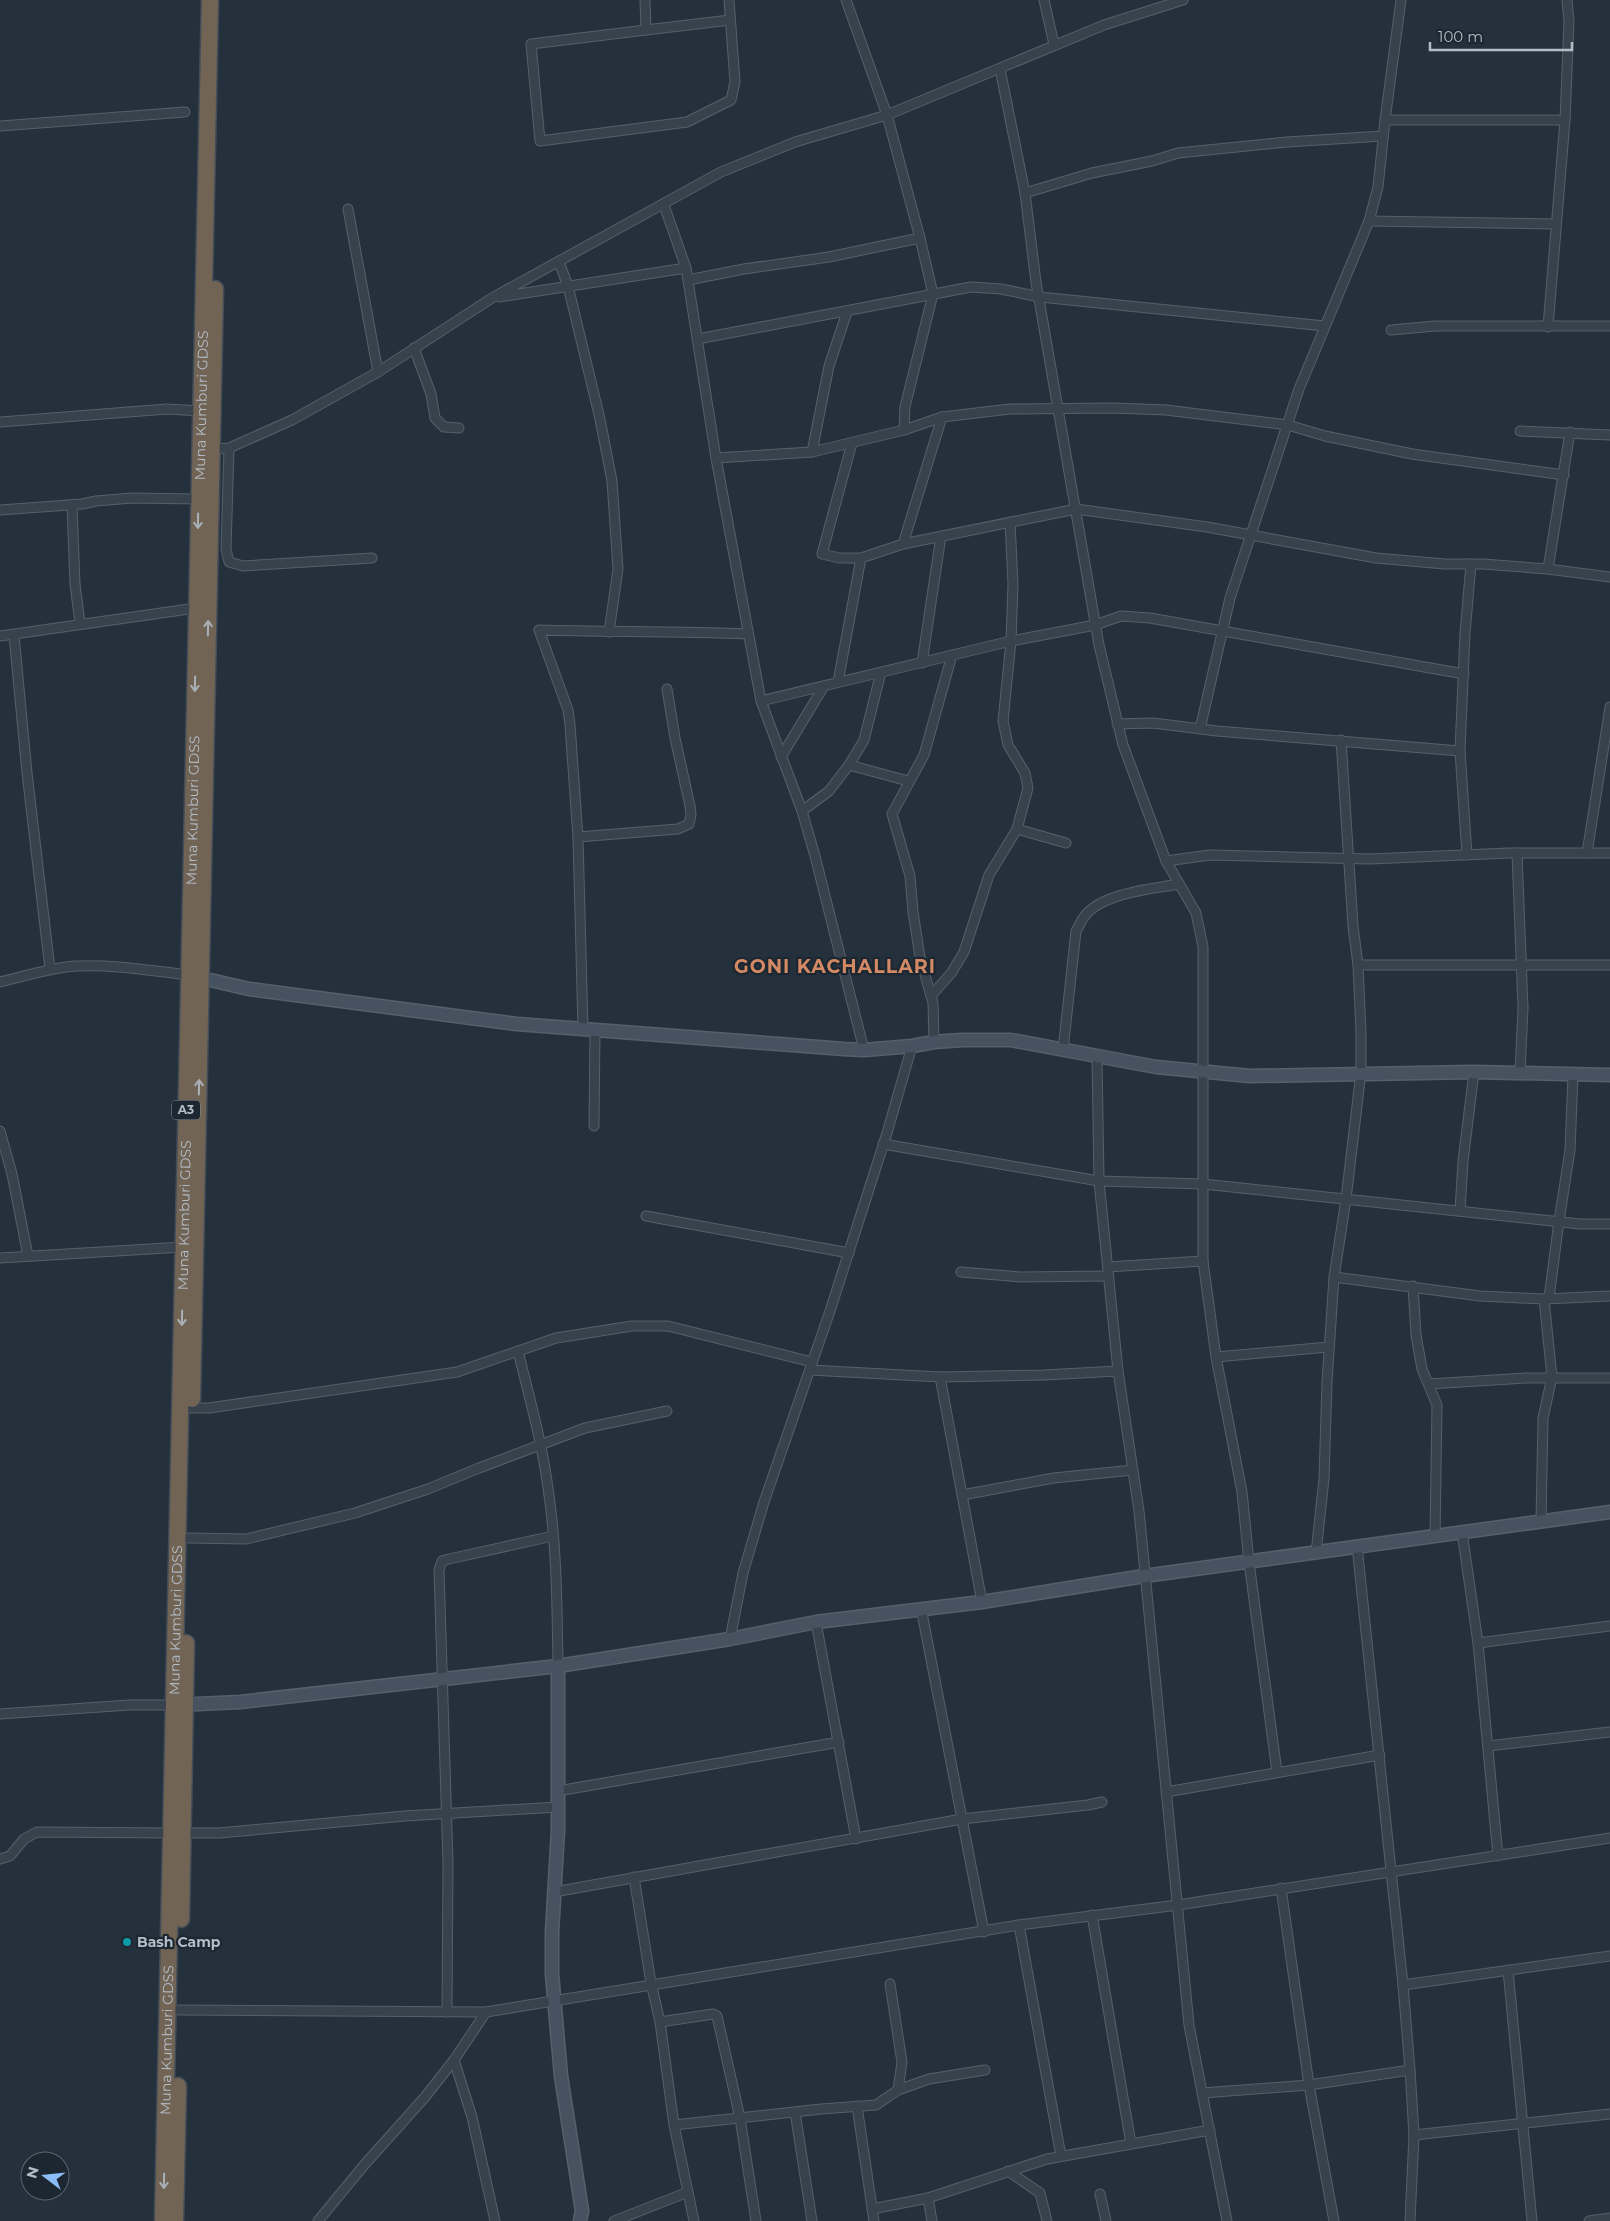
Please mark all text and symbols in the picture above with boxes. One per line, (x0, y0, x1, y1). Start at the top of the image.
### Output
scale bar (1430, 20, 1572, 52)
text: 100 m (1438, 27, 1483, 46)
street label: Muna Kumburi GDSS (191, 330, 212, 480)
one-way arrow (193, 512, 203, 529)
one-way arrow (203, 620, 212, 636)
one-way arrow (190, 675, 199, 691)
street label: Muna Kumburi GDSS (182, 735, 203, 885)
district label: GONI KACHALLARI (734, 955, 936, 978)
one-way arrow (194, 1080, 203, 1096)
road number: A3 (172, 1100, 200, 1120)
street label: Muna Kumburi GDSS (174, 1140, 195, 1290)
one-way arrow (177, 1310, 187, 1326)
street label: Muna Kumburi GDSS (165, 1545, 186, 1695)
place label: Bash Camp (137, 1933, 221, 1951)
marker: Bash Camp (121, 1936, 133, 1948)
street label: Muna Kumburi GDSS (156, 1965, 177, 2115)
north arrow (20, 2151, 70, 2201)
text: N (22, 2164, 43, 2180)
one-way arrow (159, 2172, 169, 2188)

